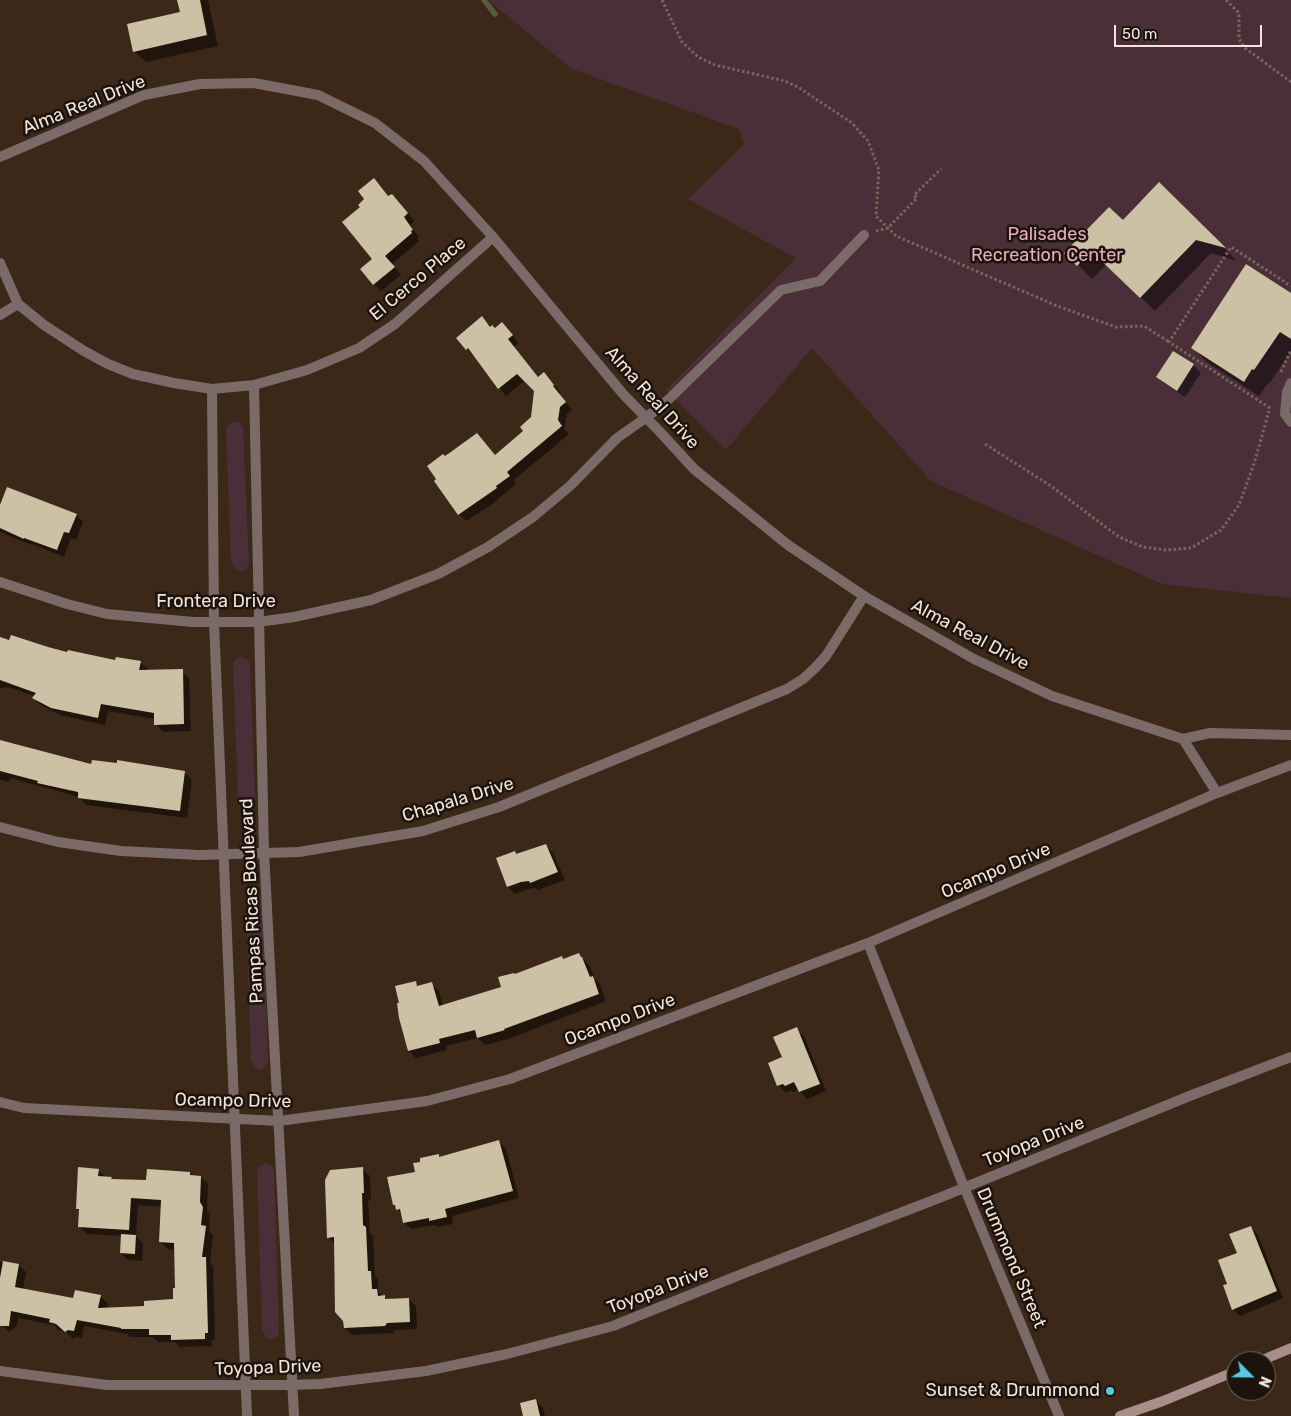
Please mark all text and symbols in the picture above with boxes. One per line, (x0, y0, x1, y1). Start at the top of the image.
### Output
scale bar (1116, 15, 1264, 47)
text: 50 m (1122, 25, 1157, 43)
street label: Alma Real Drive (19, 71, 149, 139)
park label: Palisades Recreation Center (971, 224, 1123, 266)
street label: El Cerco Place (365, 232, 471, 326)
street label: Alma Real Drive (600, 342, 704, 454)
street label: Frontera Drive (156, 591, 276, 613)
street label: Alma Real Drive (907, 595, 1033, 675)
street label: Chapala Drive (400, 773, 516, 827)
street label: Pampas Ricas Boulevard (236, 798, 268, 1004)
street label: Ocampo Drive (938, 838, 1054, 904)
street label: Ocampo Drive (562, 989, 678, 1051)
street label: Ocampo Drive (174, 1089, 292, 1113)
street label: Toyopa Drive (980, 1112, 1088, 1172)
street label: Drummond Street (972, 1185, 1050, 1331)
street label: Toyopa Drive (604, 1261, 712, 1319)
north arrow (1226, 1351, 1276, 1401)
street label: Toyopa Drive (214, 1355, 322, 1381)
text: N (1255, 1374, 1274, 1390)
place label: Sunset & Drummond (925, 1380, 1100, 1402)
marker: Sunset & Drummond (1104, 1385, 1116, 1397)

